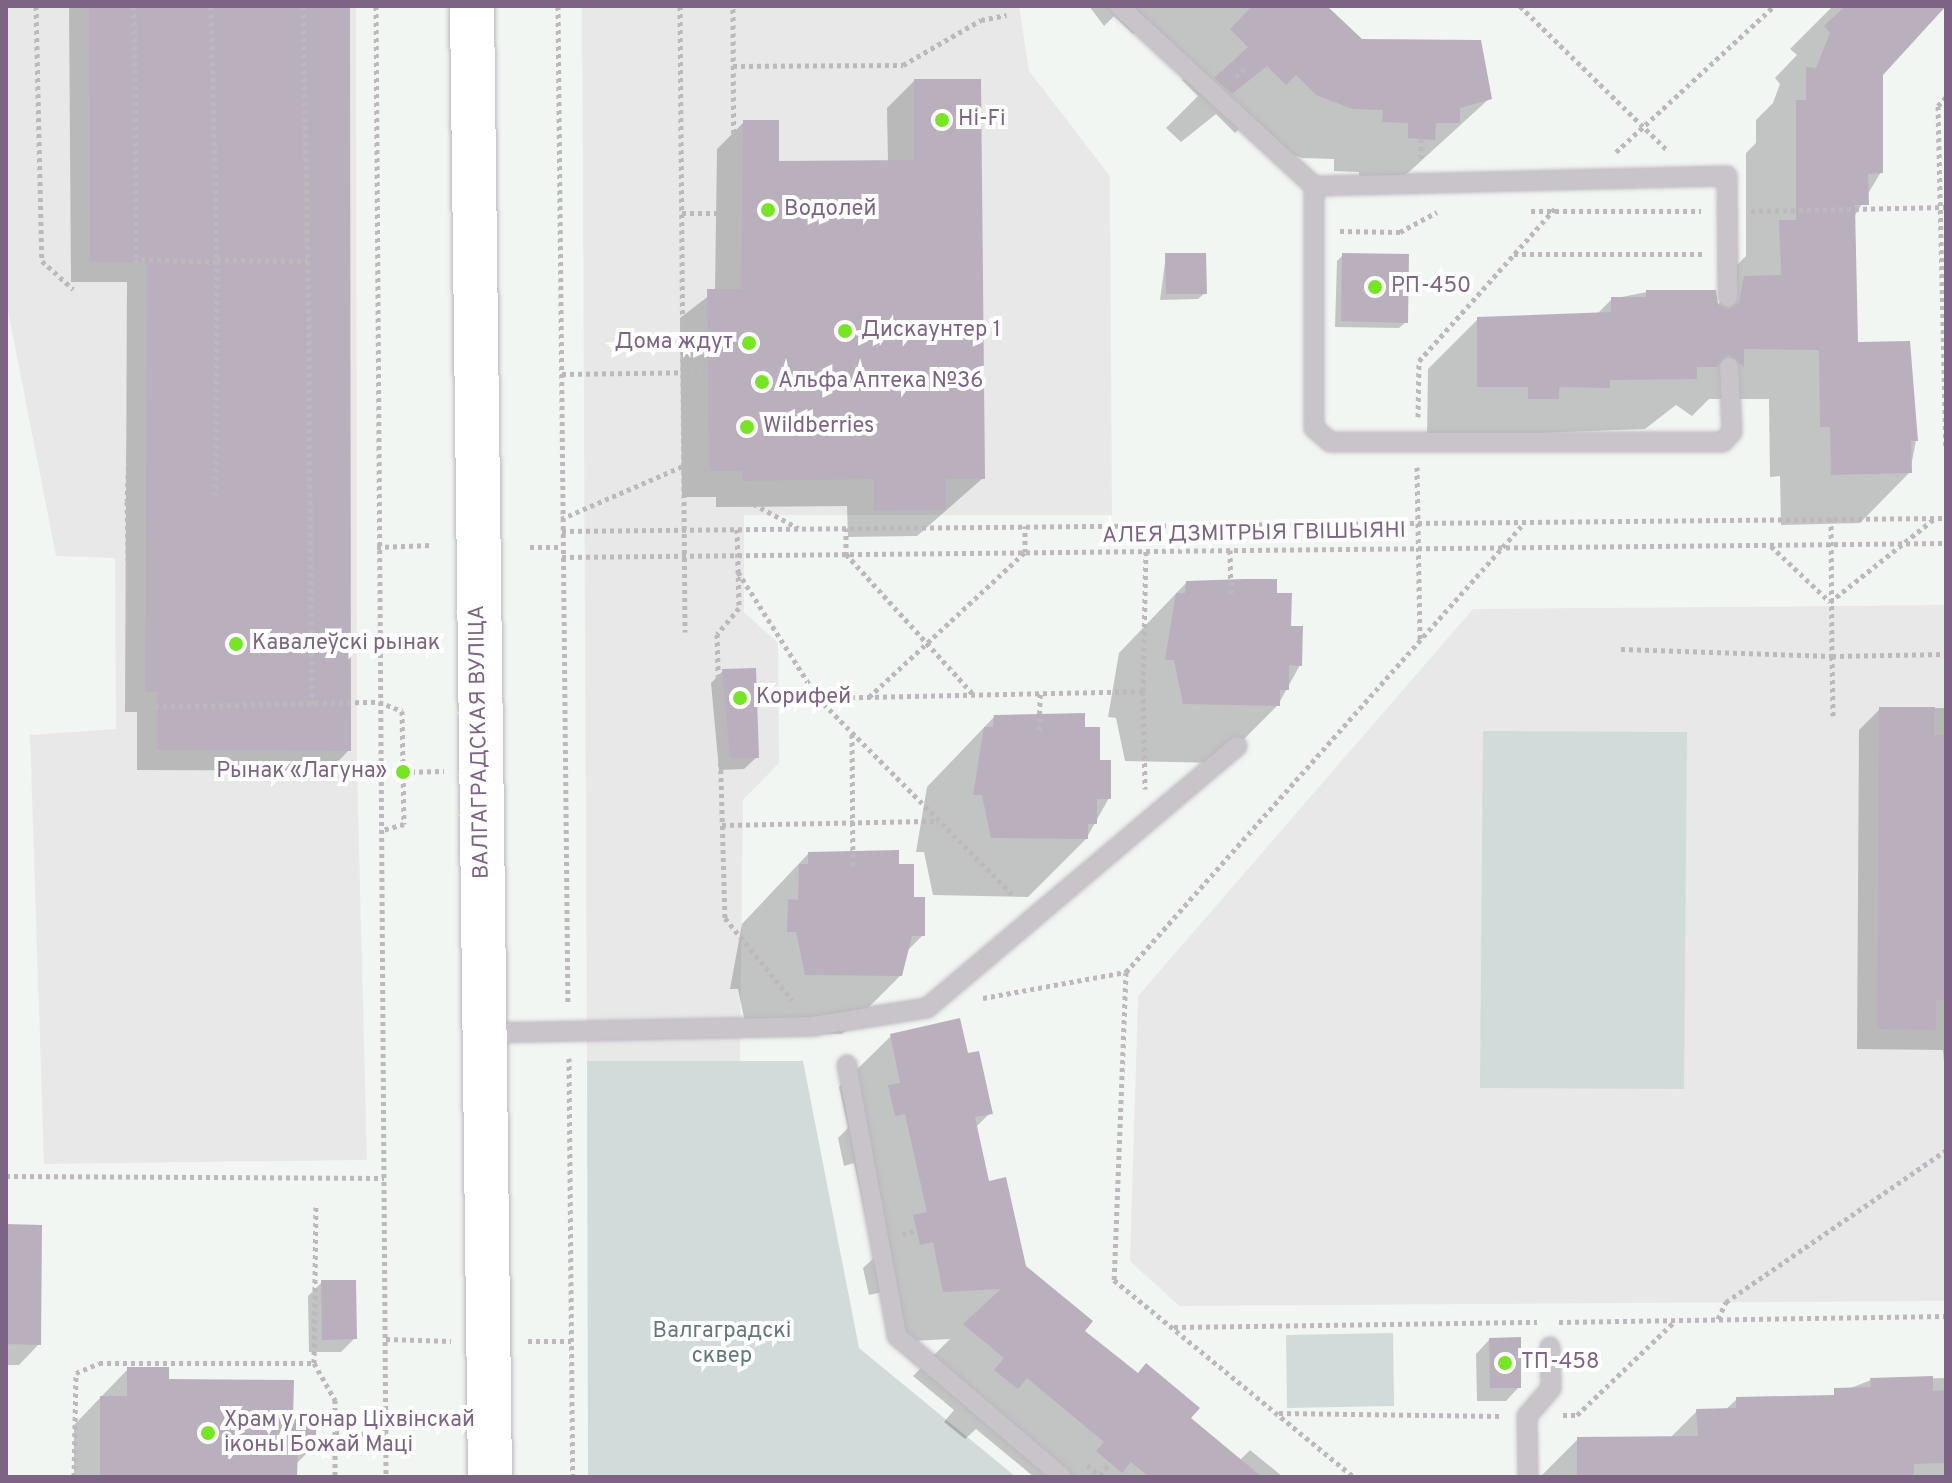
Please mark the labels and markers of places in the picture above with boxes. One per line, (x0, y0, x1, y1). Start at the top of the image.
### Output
place label: Hi-Fi (958, 107, 1005, 133)
marker: Hi-Fi (933, 111, 951, 129)
place label: Водолей (784, 197, 876, 223)
marker: Водолей (759, 201, 777, 219)
place label: РП-450 (1391, 274, 1471, 300)
marker: РП-450 (1366, 278, 1384, 296)
place label: Дискаунтер 1 (861, 318, 1001, 344)
marker: Дискаунтер 1 (836, 322, 854, 340)
place label: Дома ждут (614, 330, 733, 356)
marker: Дома ждут (740, 334, 758, 352)
place label: Альфа Аптека №36 (778, 369, 984, 395)
marker: Альфа Аптека №36 (753, 373, 771, 391)
place label: Wildberries (763, 414, 874, 440)
marker: Wildberries (738, 418, 756, 436)
place label: Кавалеўскі рынак (252, 631, 440, 657)
marker: Кавалеўскі рынак (227, 635, 245, 653)
place label: Корифей (756, 685, 851, 711)
marker: Корифей (731, 689, 749, 707)
place label: Рынак «Лагуна» (216, 759, 387, 785)
marker: Рынак «Лагуна» (394, 763, 412, 781)
place label: ТП-458 (1521, 1350, 1599, 1376)
marker: ТП-458 (1496, 1354, 1514, 1372)
place label: Храм у гонар Ціхвінскай іконы Божай Маці (224, 1407, 475, 1458)
marker: Храм у гонар Ціхвінскай іконы Божай Маці (199, 1424, 217, 1442)

